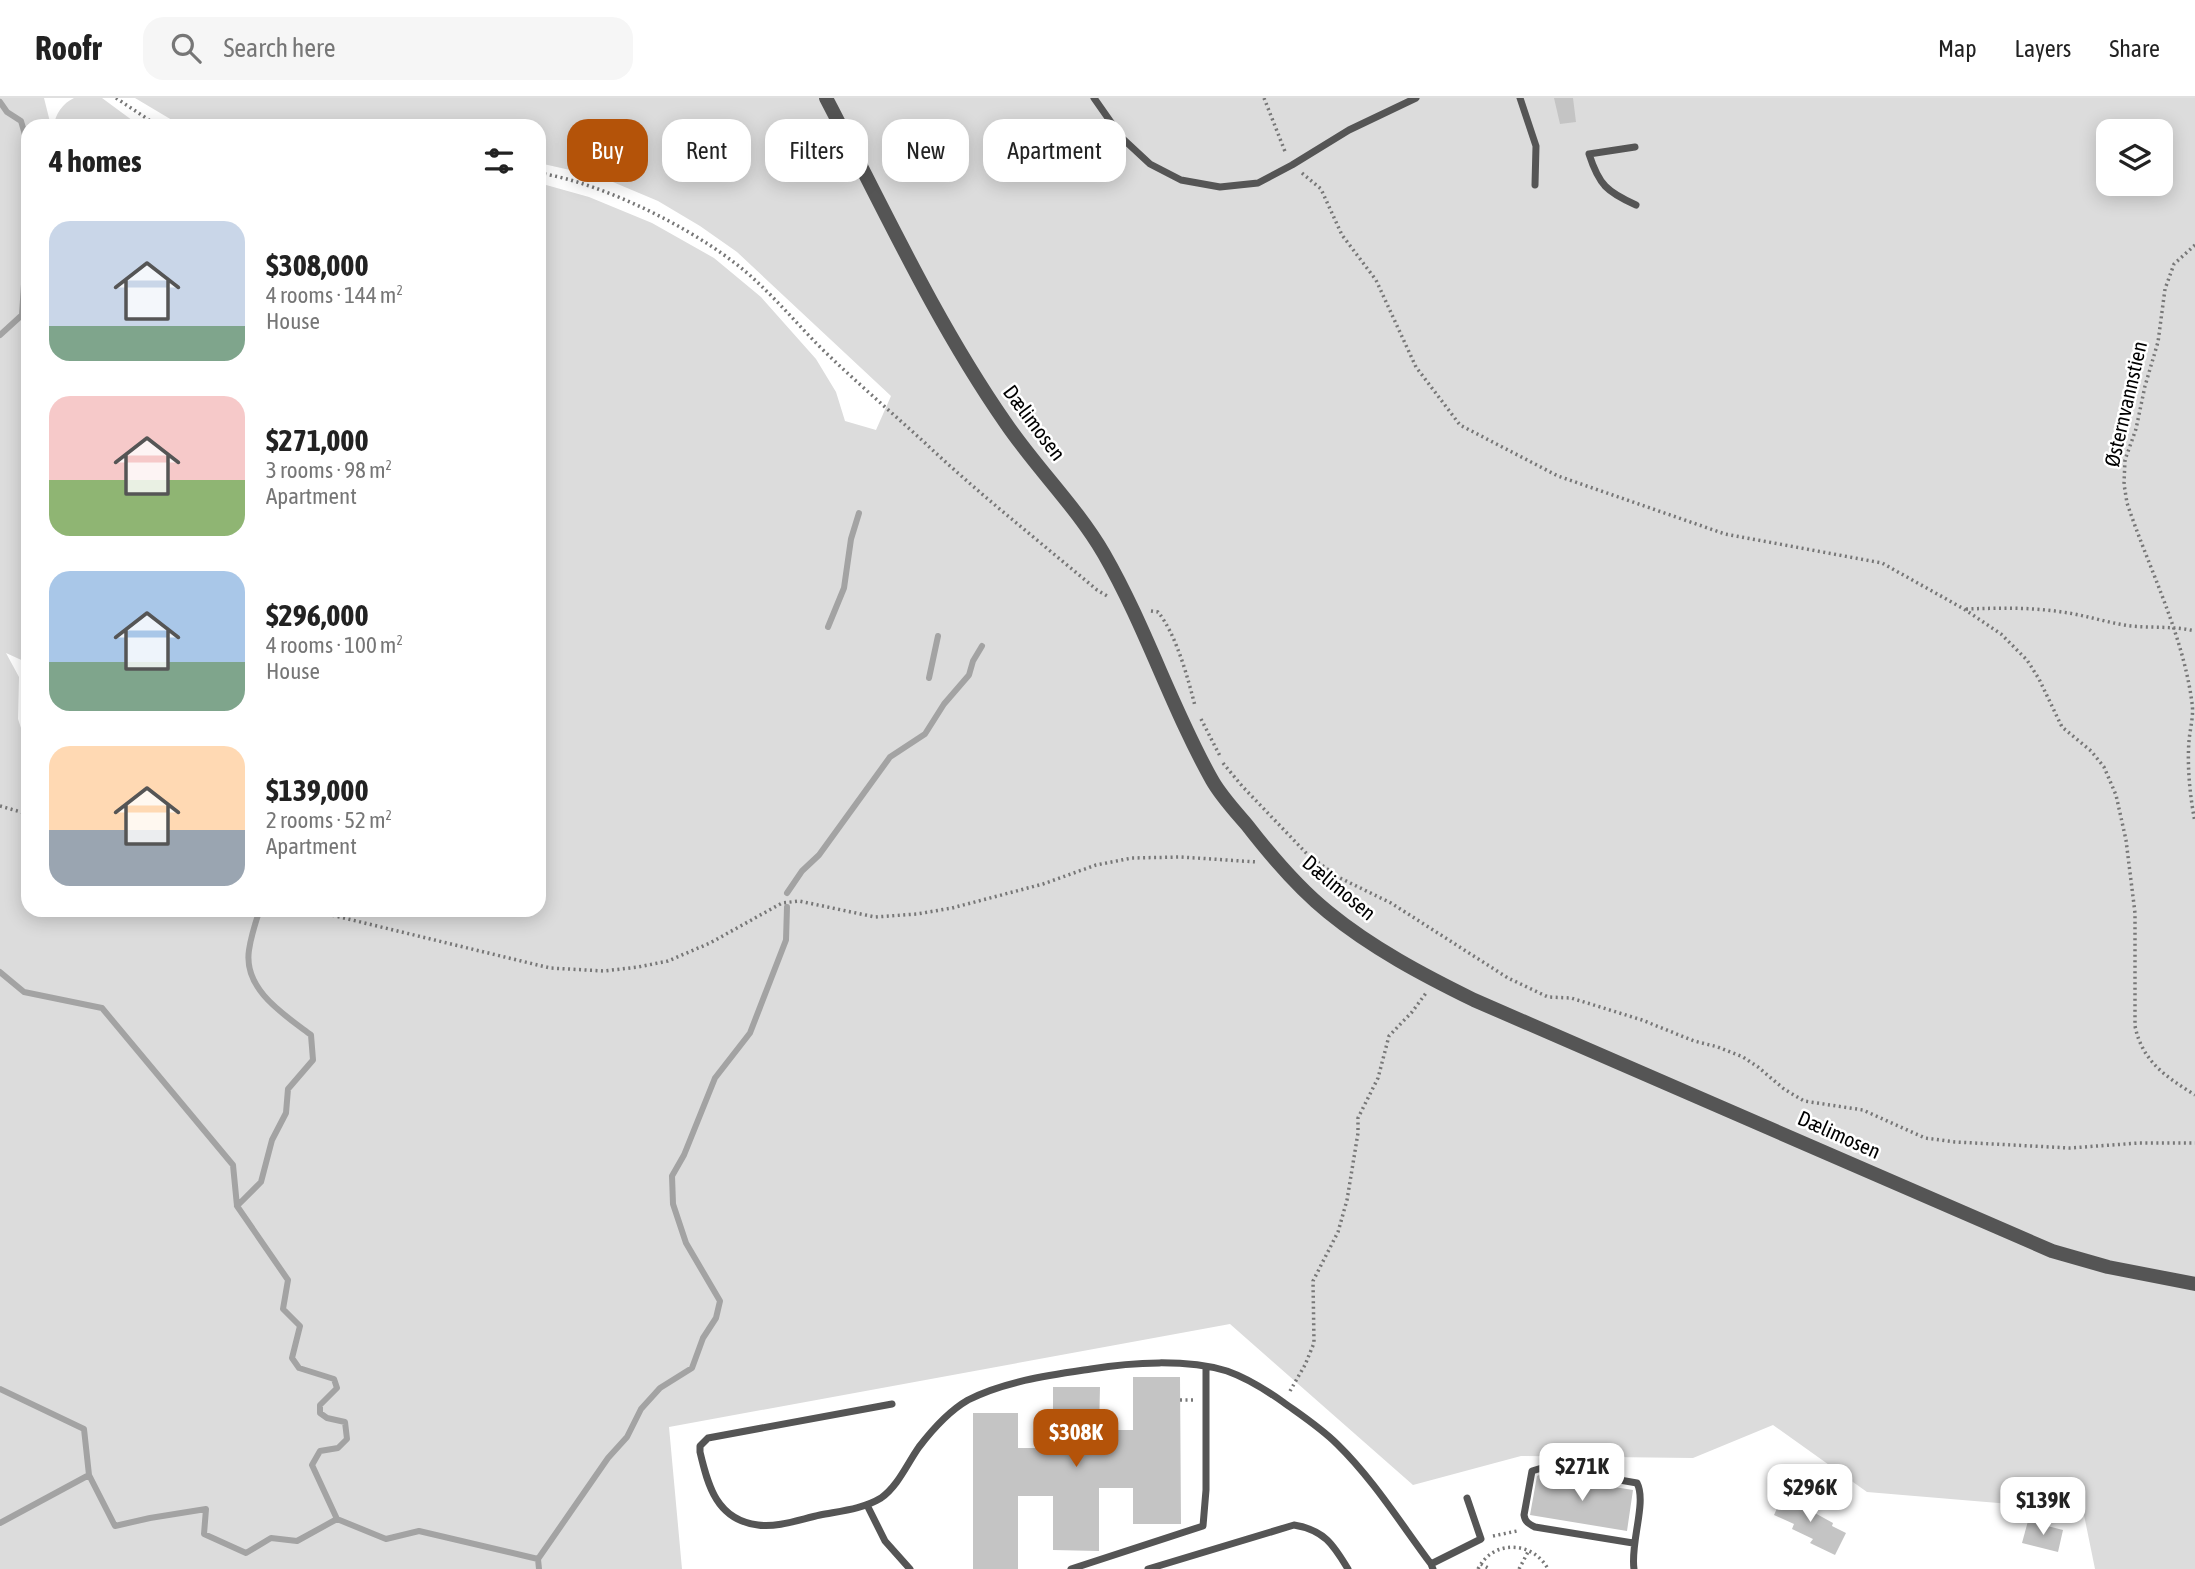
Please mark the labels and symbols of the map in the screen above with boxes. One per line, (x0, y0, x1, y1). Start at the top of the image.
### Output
street label: Østernvannstien (2099, 339, 2151, 469)
street label: Dælimosen (999, 380, 1071, 465)
street label: Dælimosen (1298, 850, 1381, 925)
street label: Dælimosen (1794, 1105, 1884, 1163)
pin: $308K (1027, 1410, 1125, 1469)
pin: $271K (1533, 1444, 1631, 1503)
pin: $296K (1761, 1464, 1859, 1524)
pin: $139K (1994, 1478, 2092, 1537)

